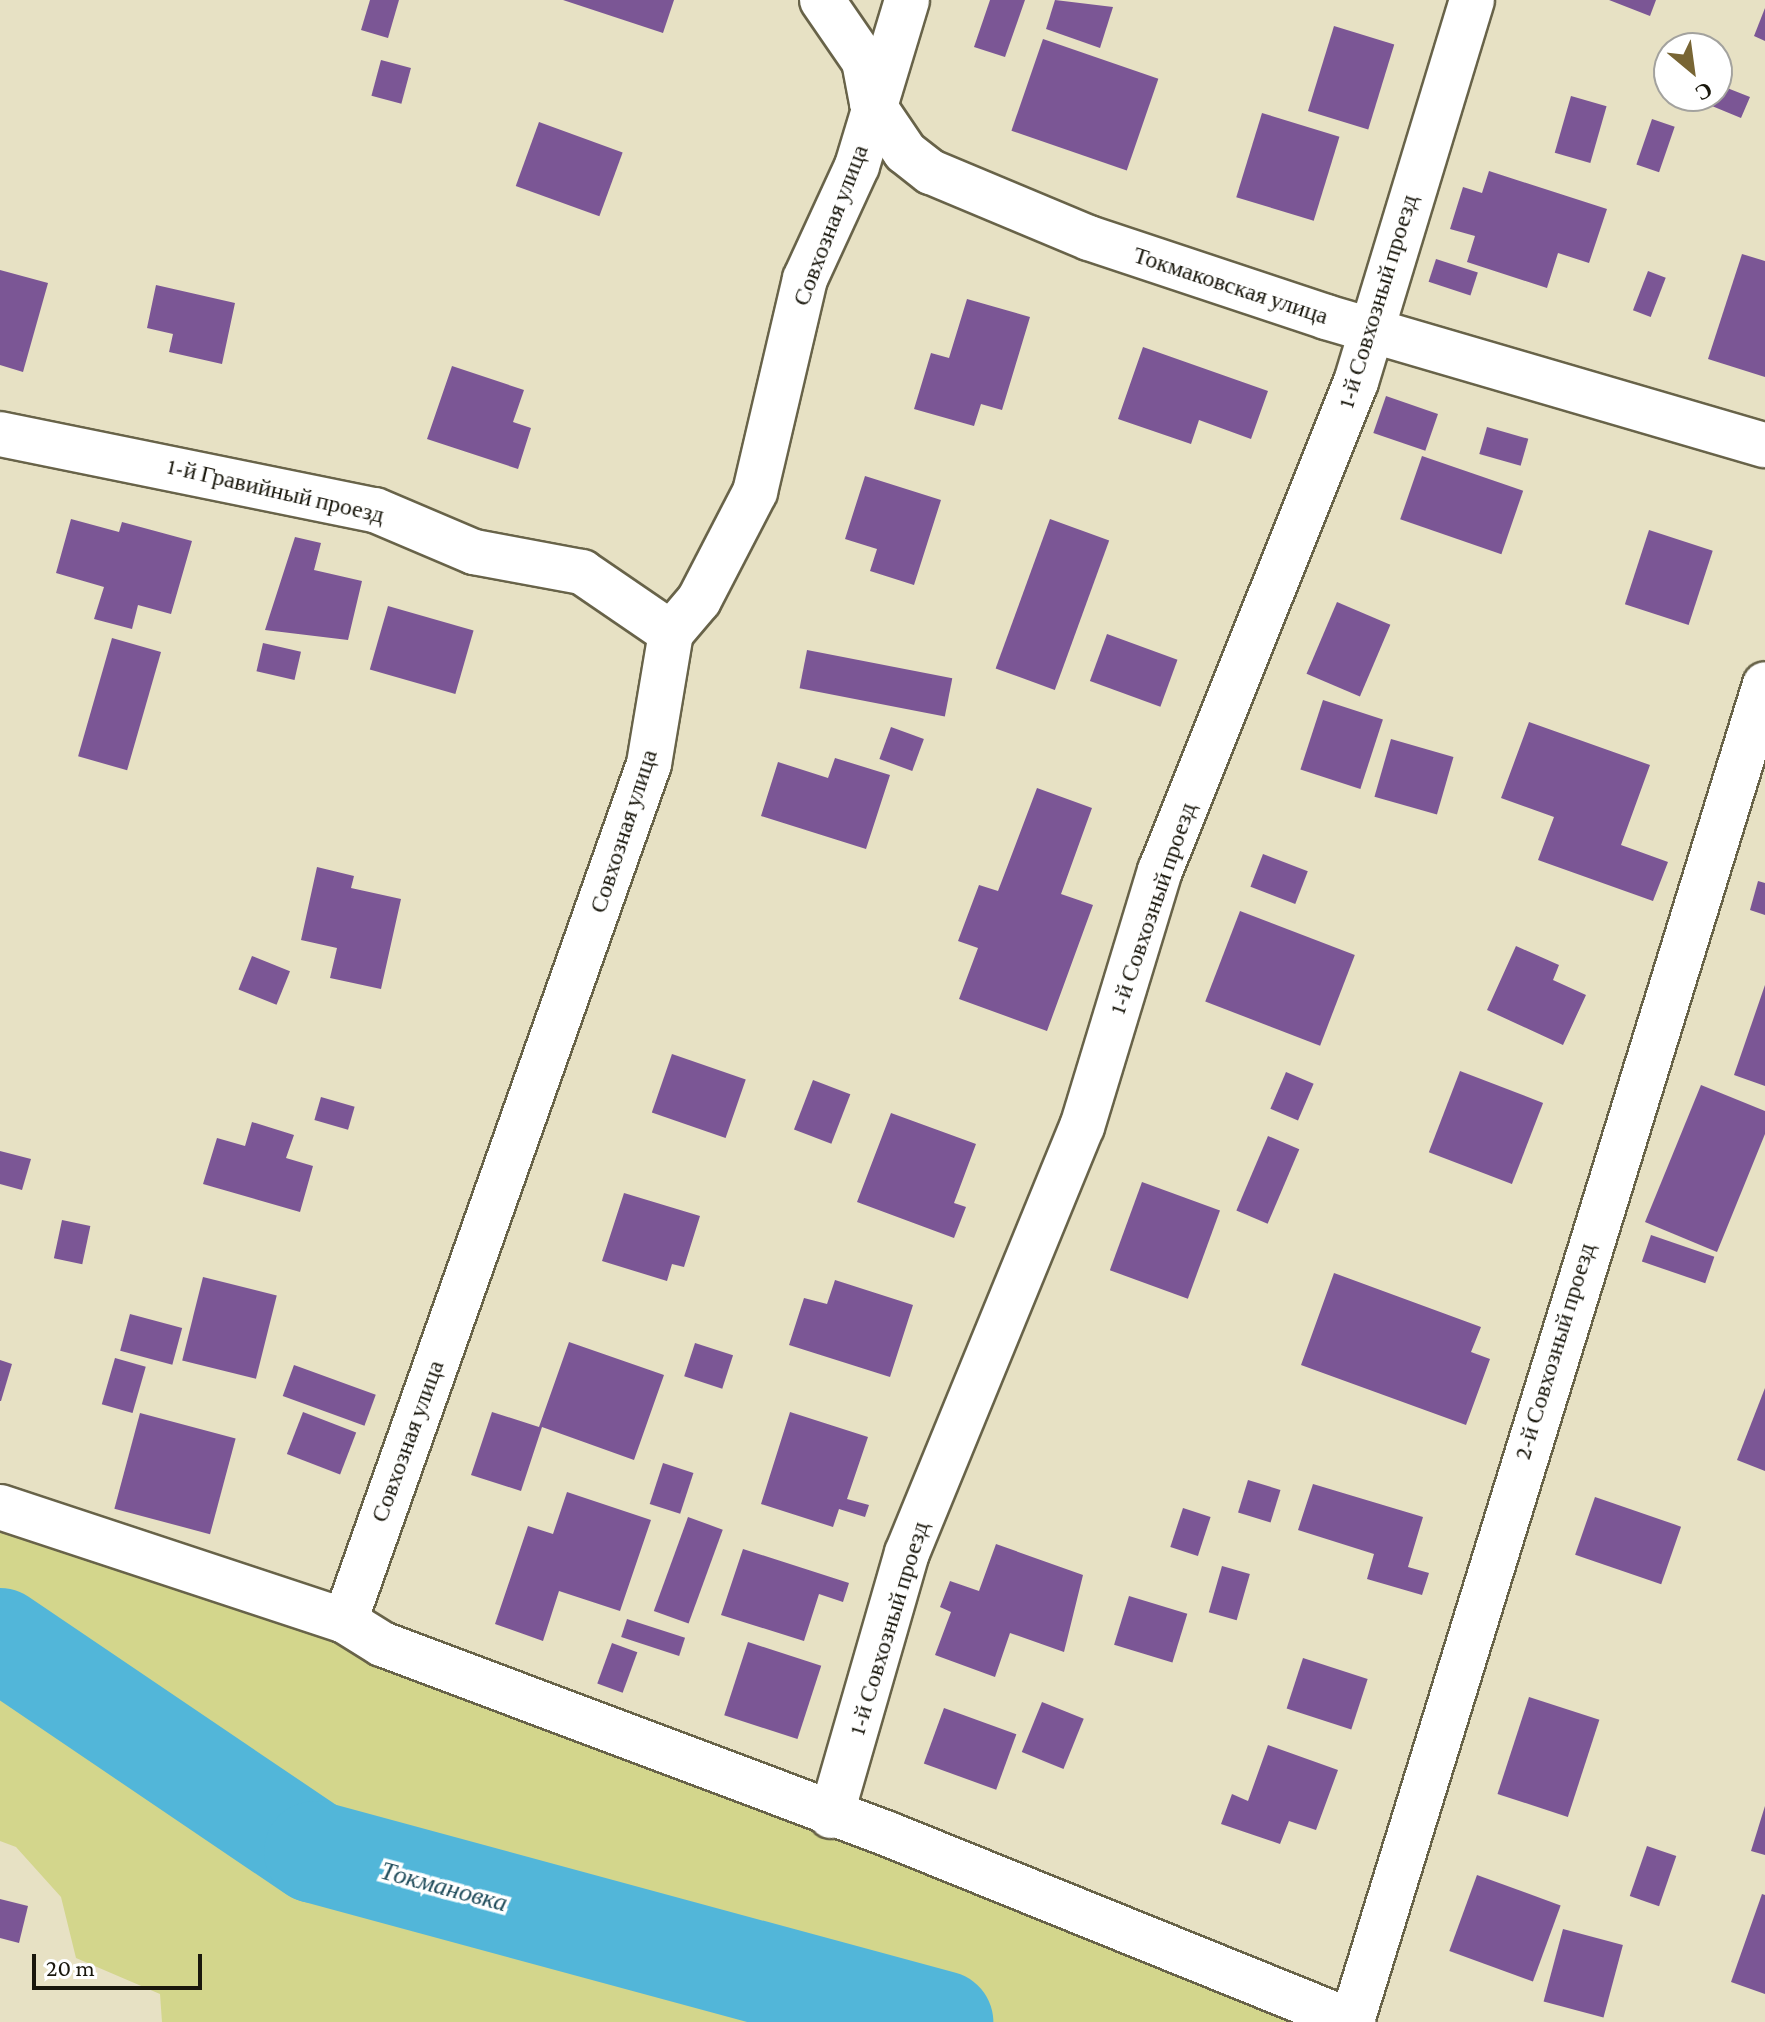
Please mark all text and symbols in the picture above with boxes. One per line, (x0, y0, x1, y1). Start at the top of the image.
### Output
north arrow (1653, 32, 1733, 112)
text: С (1691, 77, 1717, 106)
street label: Совхозная улица (786, 140, 874, 310)
street label: 1-й Совхозный проезд (1331, 191, 1423, 411)
street label: Токмаковская улица (1130, 240, 1332, 330)
street label: 1-й Гравийный проезд (165, 451, 387, 529)
street label: Совхозная улица (583, 746, 663, 916)
street label: 1-й Совхозный проезд (1102, 799, 1202, 1017)
street label: 2-й Совхозный проезд (1507, 1239, 1601, 1463)
street label: Совхозная улица (364, 1356, 450, 1526)
street label: 1-й Совхозный проезд (842, 1518, 934, 1738)
water label: Токмановка (377, 1855, 511, 1919)
scale bar (36, 1938, 206, 1988)
text: 20 m (46, 1954, 95, 1981)

